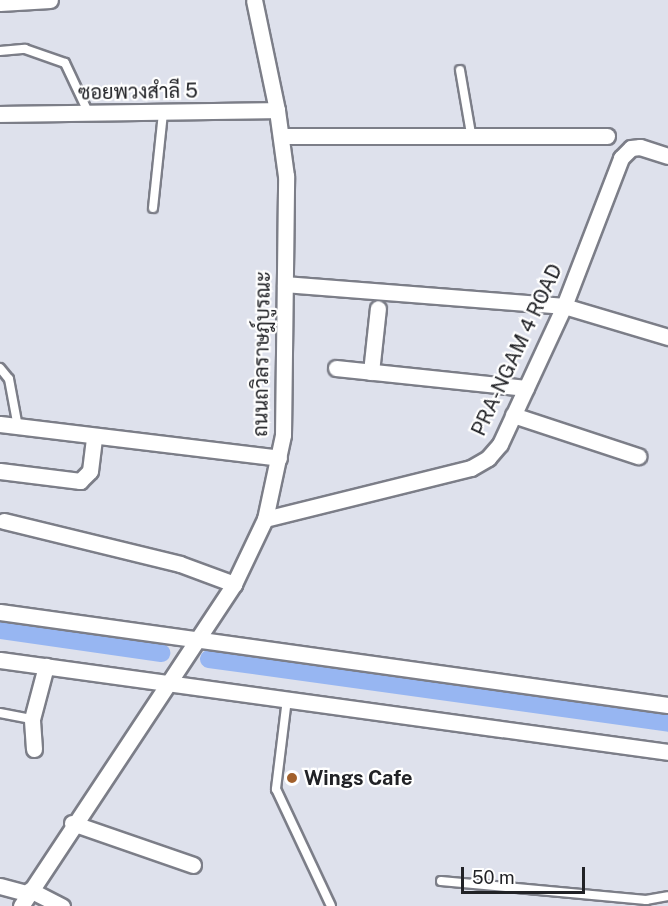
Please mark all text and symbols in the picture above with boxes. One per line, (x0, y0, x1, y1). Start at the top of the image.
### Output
street label: ซอยพวงสำลี 5 (78, 79, 198, 105)
street label: PRA-NGAM 4 ROAD (467, 260, 567, 440)
street label: ถนนถวิลราษฎ์บูรณะ (249, 271, 275, 437)
place label: Wings Cafe (304, 766, 413, 790)
marker: Wings Cafe (285, 771, 299, 785)
scale bar (464, 855, 588, 893)
text: 50 m (472, 867, 515, 888)

